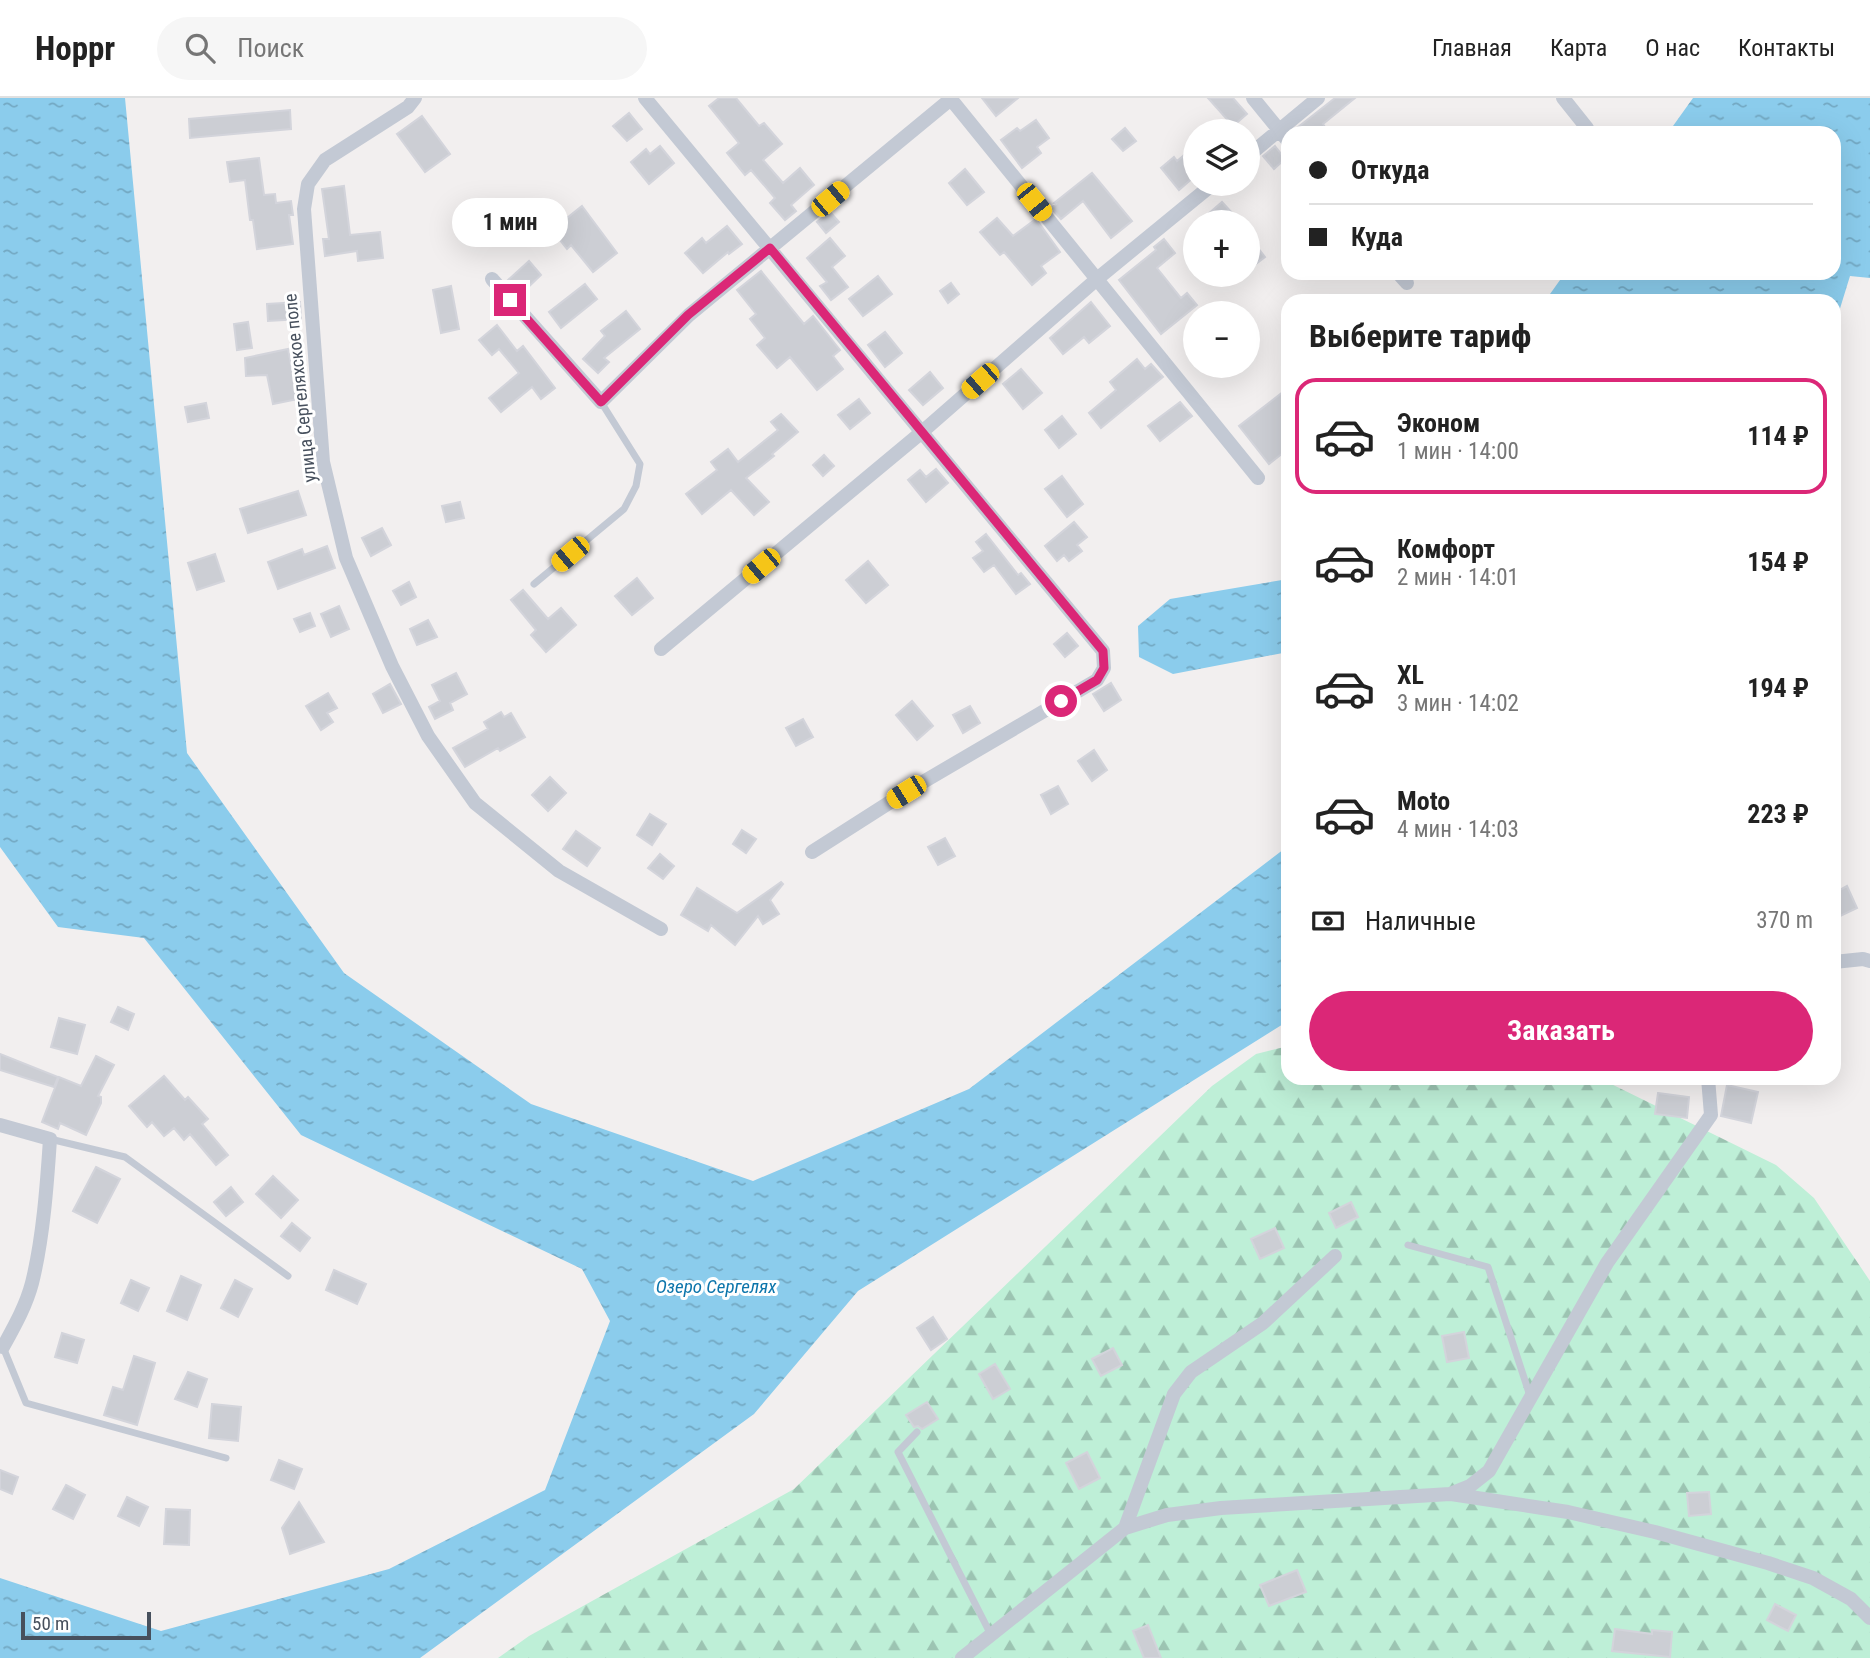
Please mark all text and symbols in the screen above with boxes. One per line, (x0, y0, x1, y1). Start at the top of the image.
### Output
search box (157, 17, 647, 80)
text: Hoppr (35, 29, 115, 68)
icon: search (181, 29, 219, 67)
text: Поиск (237, 33, 304, 63)
text: Главная (1432, 34, 1512, 62)
text: Карта (1550, 34, 1607, 62)
text: О нас (1645, 34, 1700, 62)
text: Контакты (1738, 34, 1835, 62)
map controls (1183, 119, 1260, 378)
button: layers (1183, 119, 1260, 196)
text: Откуда (1351, 155, 1429, 185)
car (808, 177, 853, 221)
car (1013, 179, 1056, 225)
callout: 1 мин (452, 198, 568, 248)
text: 1 мин (482, 209, 538, 236)
button: + (1183, 210, 1260, 287)
text: Куда (1351, 222, 1403, 252)
route end (494, 284, 526, 316)
street label: улица Сергеляхское поле (279, 293, 320, 484)
button: − (1183, 301, 1260, 378)
text: Выберите тариф (1309, 317, 1531, 355)
car (958, 359, 1003, 403)
icon: car (1313, 405, 1376, 468)
text: Эконом (1397, 408, 1480, 438)
text: 114 ₽ (1747, 421, 1809, 451)
text: 1 мин · 14:00 (1397, 438, 1519, 465)
icon: car (1313, 531, 1376, 594)
car (548, 532, 593, 576)
text: Комфорт (1397, 534, 1495, 564)
car (739, 544, 784, 588)
text: 154 ₽ (1747, 547, 1809, 577)
text: 2 мин · 14:01 (1397, 564, 1519, 591)
icon: car (1313, 657, 1376, 720)
text: XL (1397, 660, 1424, 690)
text: 194 ₽ (1747, 673, 1809, 703)
route start (1045, 685, 1077, 717)
text: 3 мин · 14:02 (1397, 690, 1519, 717)
car (883, 772, 930, 812)
icon: car (1313, 783, 1376, 846)
text: Moto (1397, 786, 1450, 816)
text: 223 ₽ (1747, 799, 1809, 829)
text: 4 мин · 14:03 (1397, 816, 1519, 843)
icon: cash (1309, 902, 1347, 940)
text: Наличные (1365, 906, 1476, 936)
text: 370 m (1756, 907, 1813, 934)
button: Заказать (1309, 991, 1813, 1071)
water label: Озеро Сергелях (656, 1275, 777, 1298)
scale bar (21, 1609, 150, 1641)
text: 50 m (32, 1612, 69, 1635)

